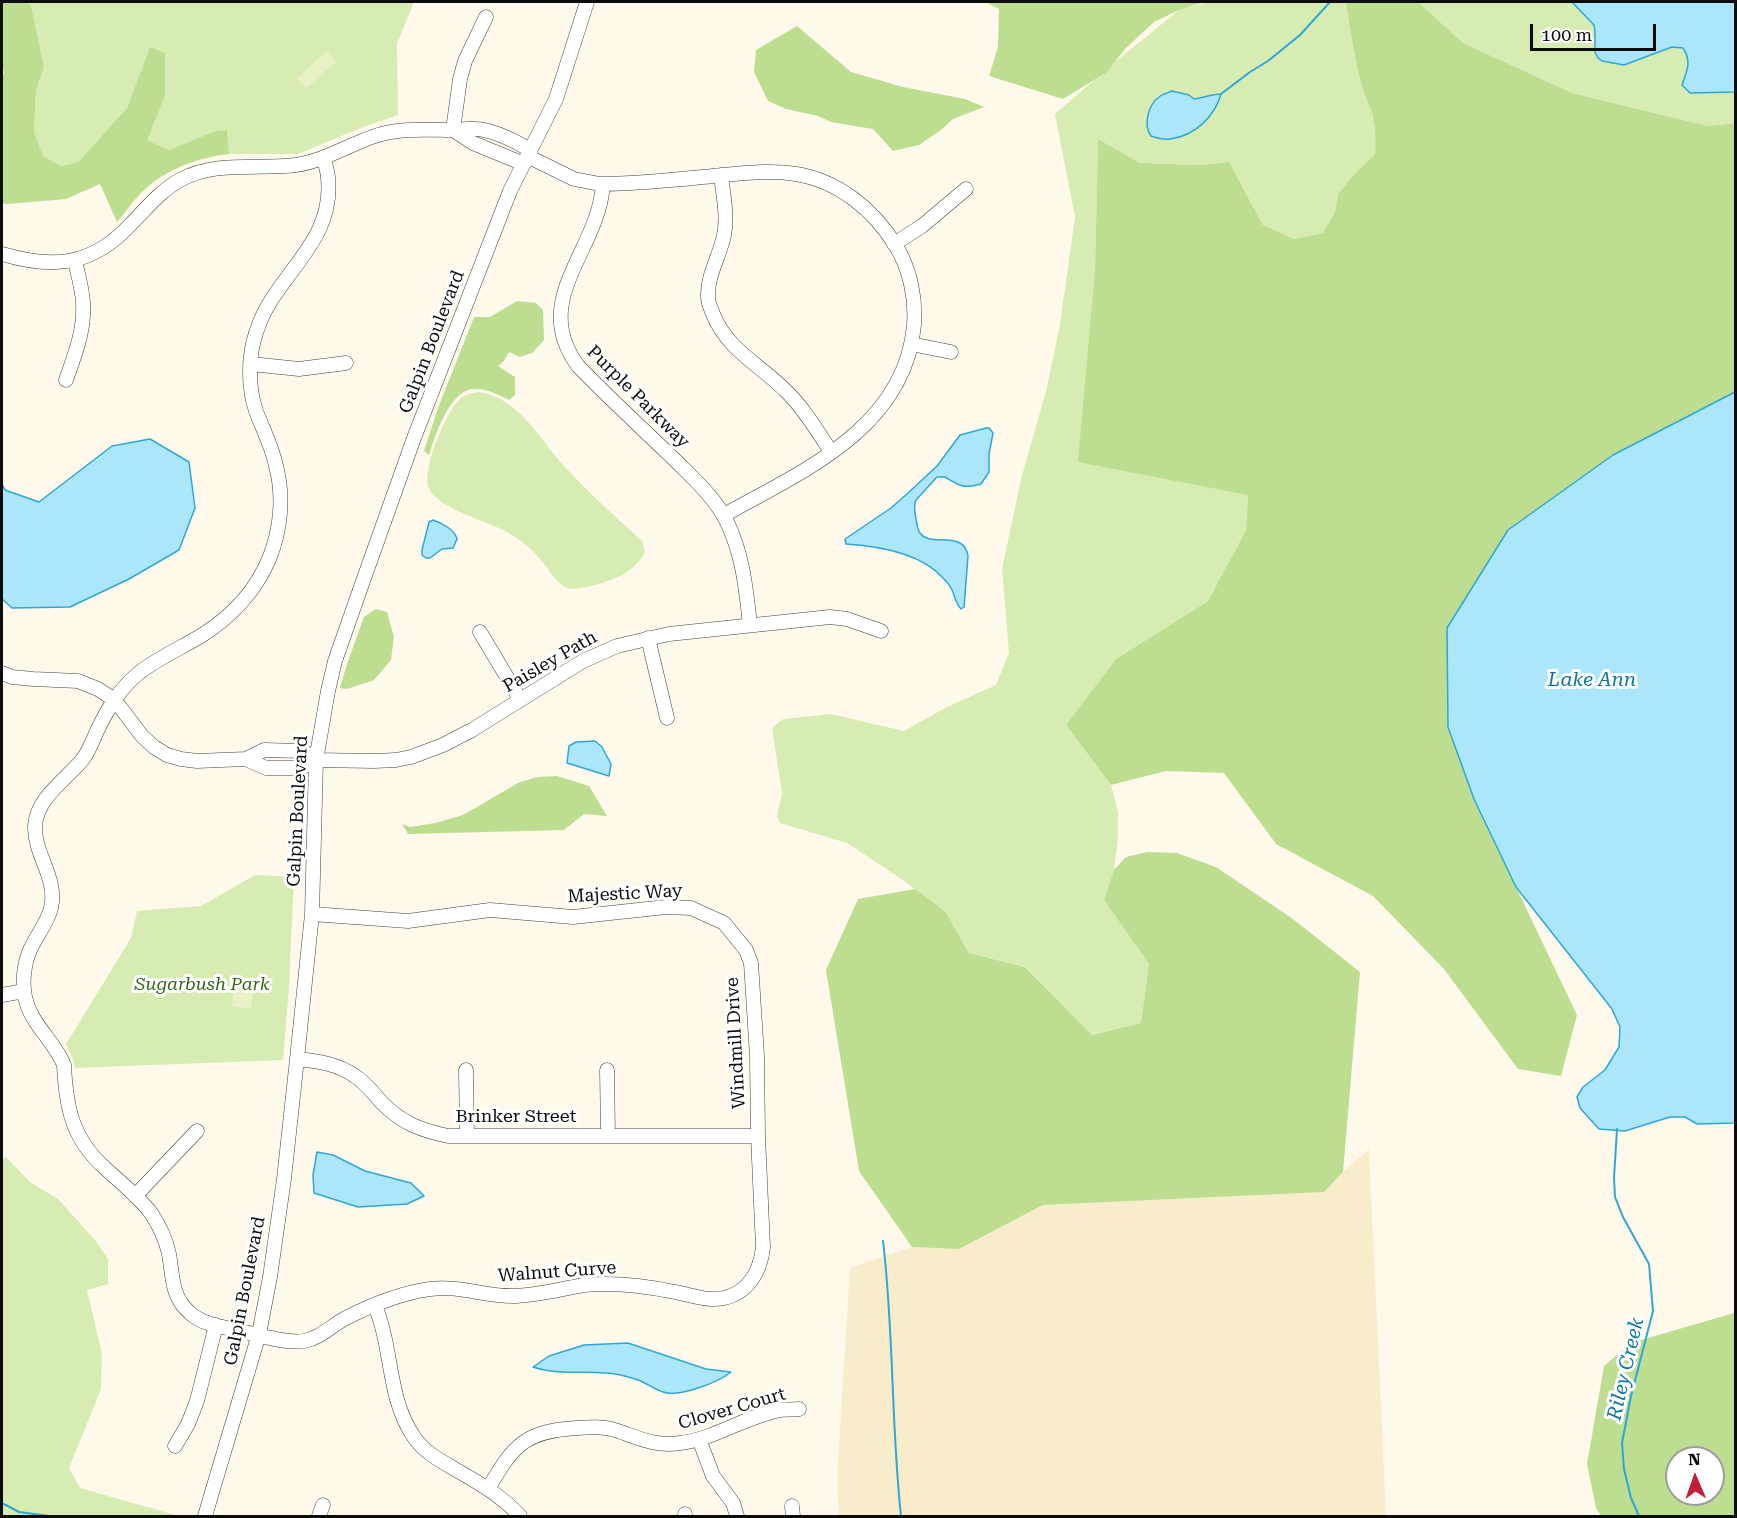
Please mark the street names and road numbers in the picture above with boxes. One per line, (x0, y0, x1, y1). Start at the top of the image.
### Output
street label: Galpin Boulevard (395, 267, 469, 417)
street label: Purple Parkway (582, 341, 694, 453)
street label: Paisley Path (499, 626, 601, 698)
street label: Galpin Boulevard (283, 735, 313, 887)
street label: Majestic Way (567, 880, 683, 908)
street label: Windmill Drive (722, 977, 750, 1109)
street label: Brinker Street (456, 1106, 576, 1128)
street label: Galpin Boulevard (220, 1215, 270, 1367)
street label: Walnut Curve (497, 1257, 617, 1287)
street label: Clover Court (676, 1383, 788, 1435)

